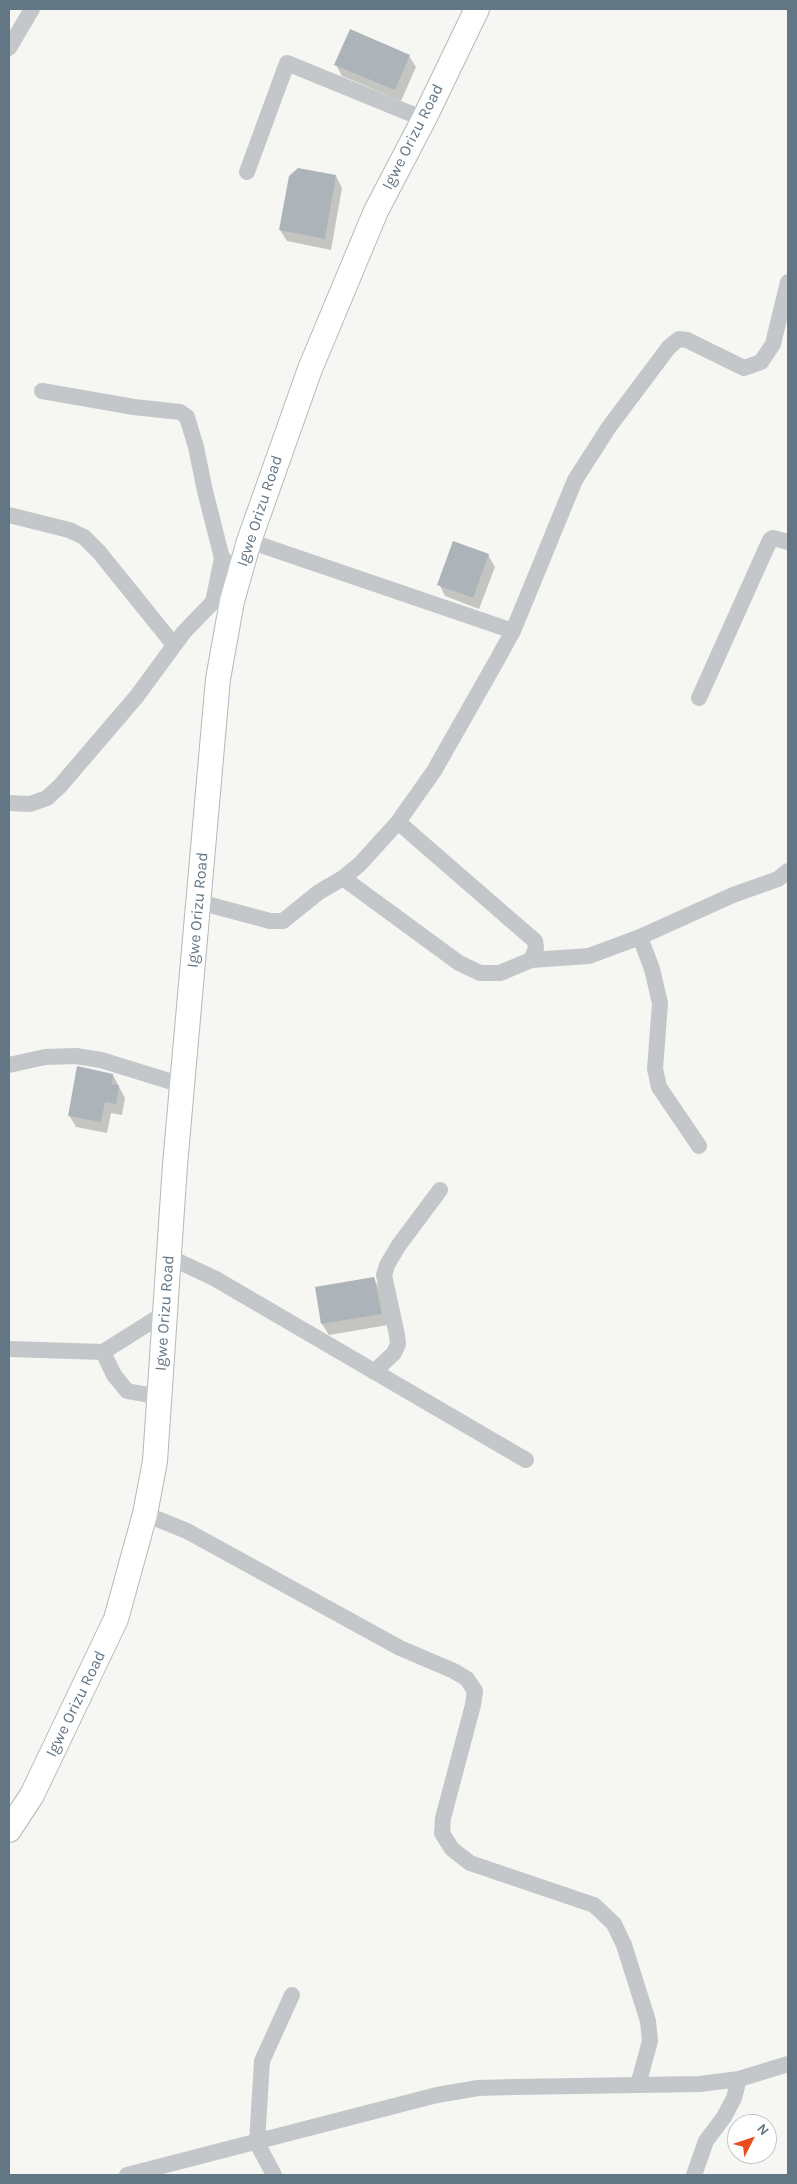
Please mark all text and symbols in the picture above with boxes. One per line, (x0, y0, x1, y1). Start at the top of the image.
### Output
street label: Igwe Orizu Road (378, 81, 448, 193)
street label: Igwe Orizu Road (233, 453, 287, 569)
street label: Igwe Orizu Road (183, 851, 213, 969)
street label: Igwe Orizu Road (151, 1255, 179, 1371)
street label: Igwe Orizu Road (42, 1648, 110, 1760)
north arrow (727, 2114, 777, 2164)
text: N (753, 2120, 773, 2139)

